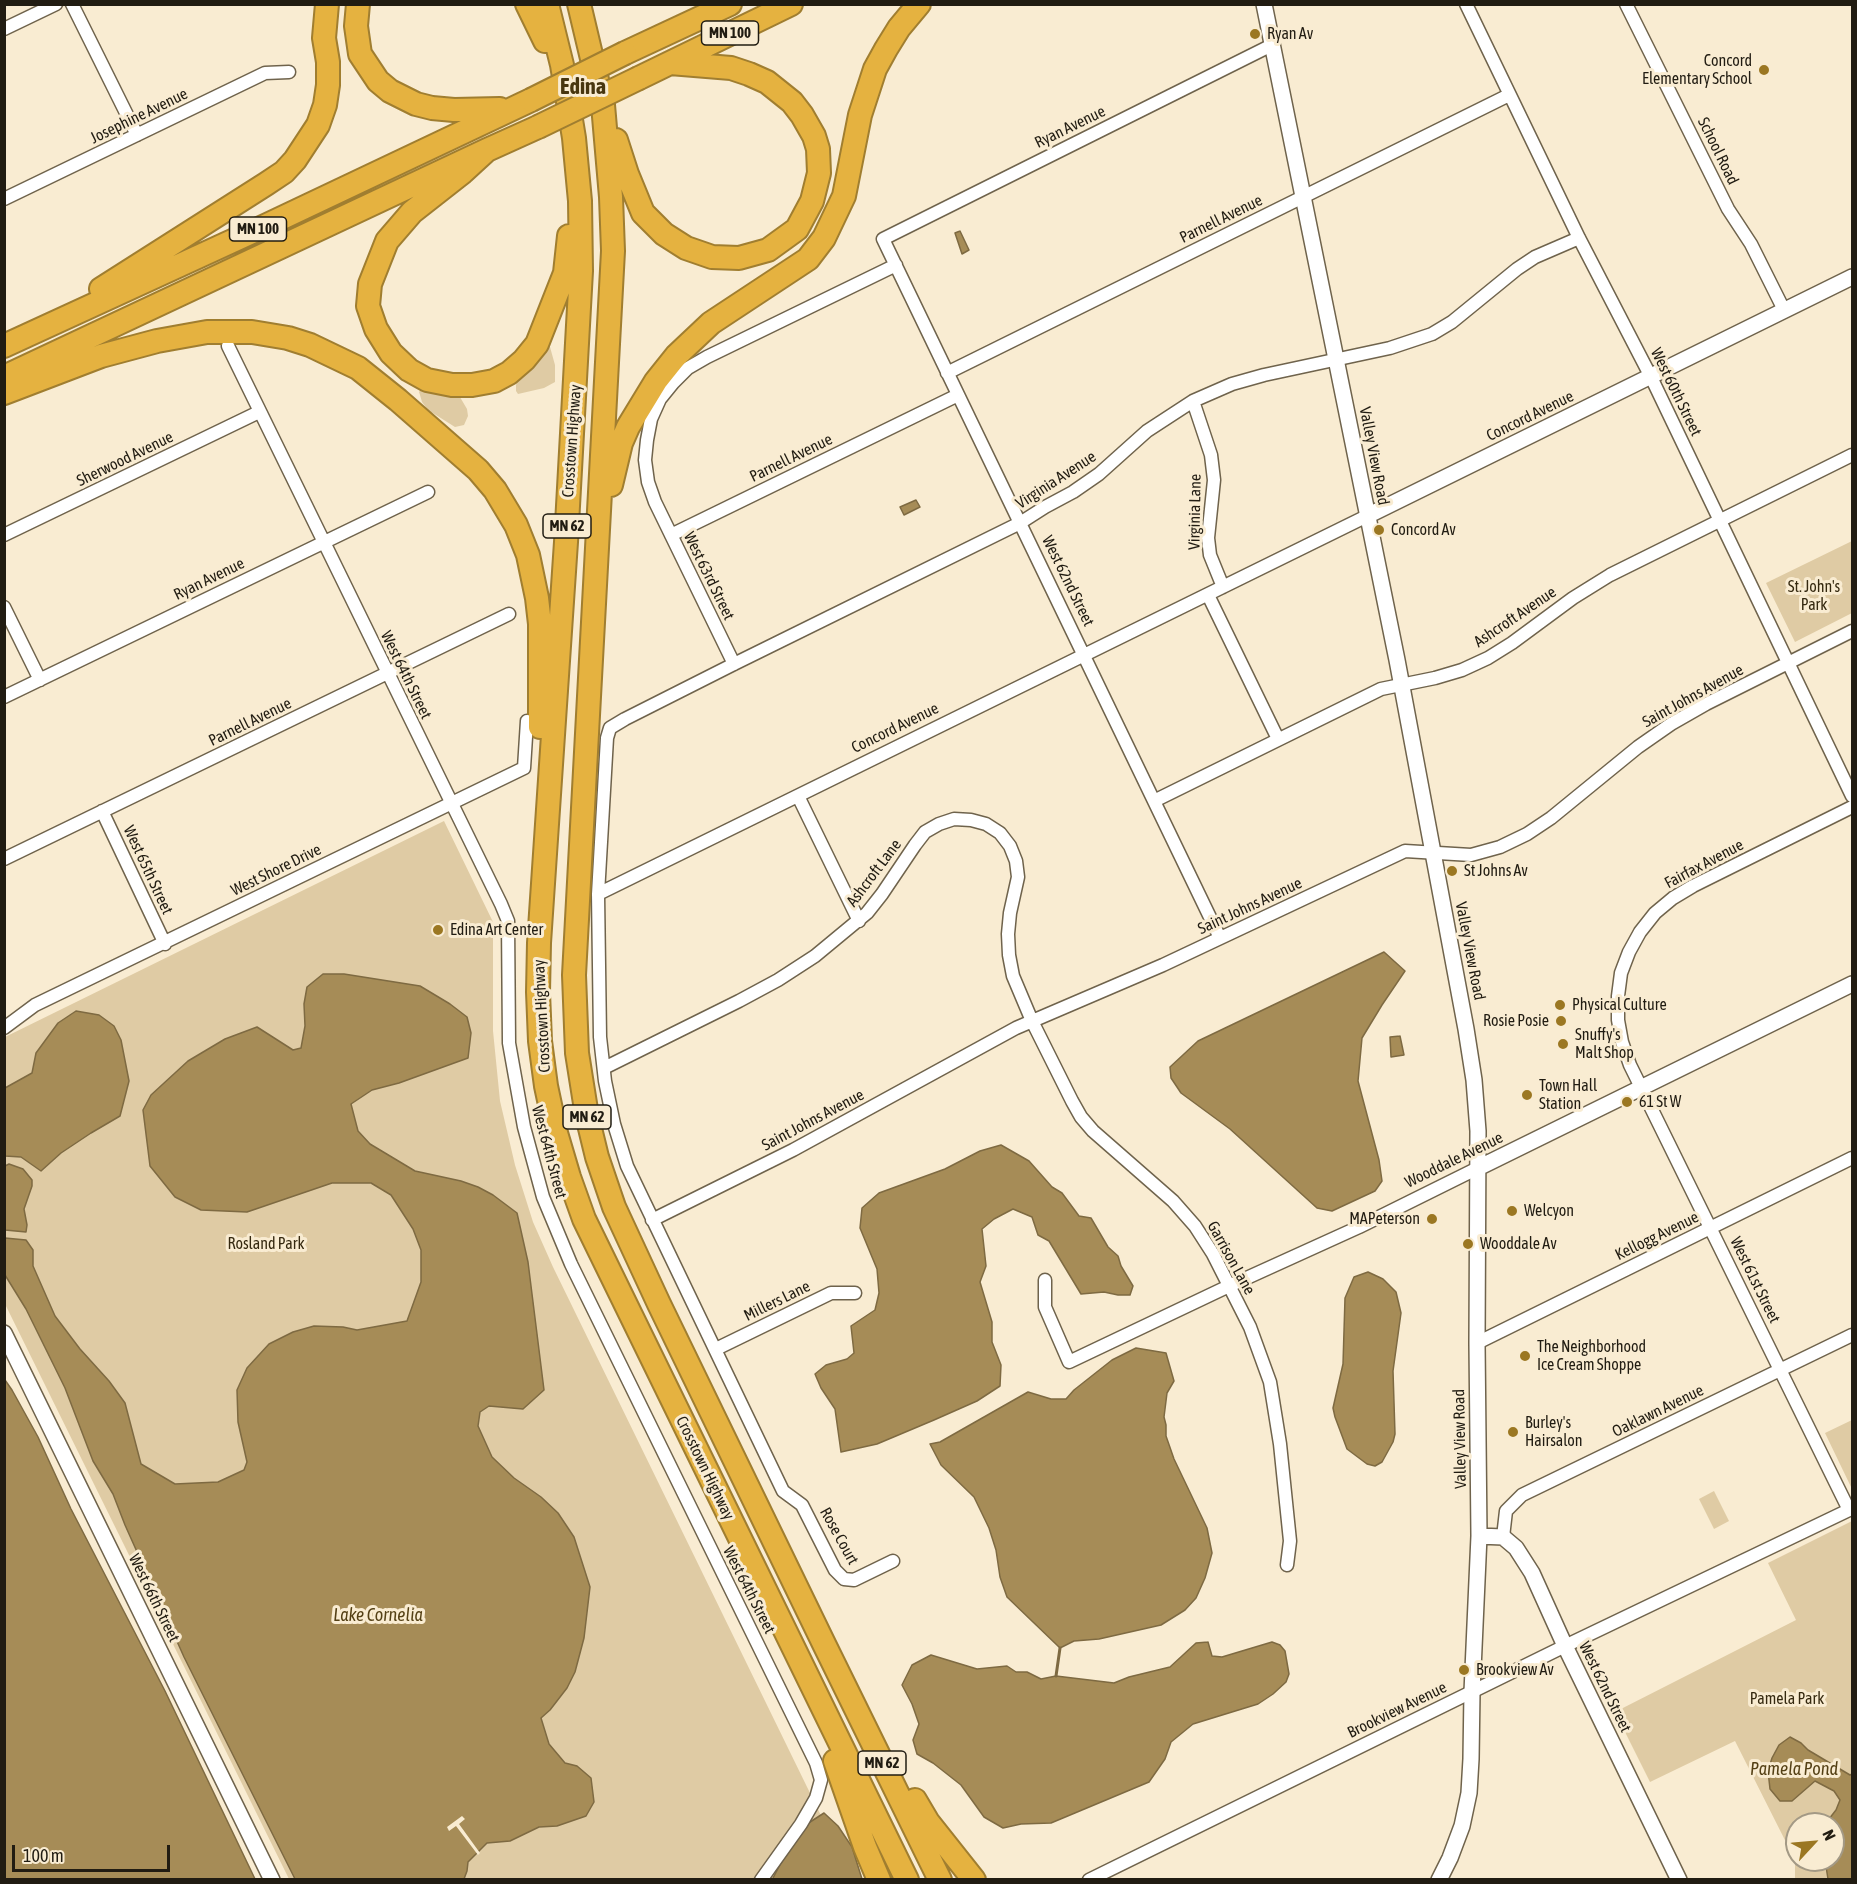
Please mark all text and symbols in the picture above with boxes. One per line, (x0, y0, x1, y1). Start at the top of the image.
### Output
road number: MN 100 (702, 21, 758, 45)
place label: Ryan Av (1267, 24, 1313, 44)
marker: Ryan Av (1248, 27, 1262, 41)
place label: Concord Elementary School (1642, 51, 1752, 89)
marker: Concord Elementary School (1757, 63, 1771, 77)
district label: Edina (560, 74, 606, 100)
street label: Josephine Avenue (87, 84, 191, 148)
street label: Ryan Avenue (1032, 102, 1108, 152)
street label: School Road (1693, 114, 1743, 188)
street label: Parnell Avenue (1176, 191, 1266, 247)
road number: MN 100 (230, 217, 286, 241)
street label: West 60th Street (1646, 345, 1706, 439)
street label: Crosstown Highway (558, 384, 586, 498)
street label: Concord Avenue (1483, 387, 1577, 445)
street label: Valley View Road (1355, 405, 1393, 507)
street label: Sherwood Avenue (74, 427, 176, 491)
street label: Parnell Avenue (746, 430, 836, 486)
street label: Virginia Avenue (1012, 447, 1100, 513)
street label: Virginia Lane (1185, 474, 1205, 550)
road number: MN 62 (543, 514, 591, 538)
place label: Concord Av (1391, 520, 1456, 540)
marker: Concord Av (1372, 523, 1386, 537)
street label: West 63rd Street (679, 529, 739, 623)
street label: West 62nd Street (1038, 533, 1098, 629)
street label: Ryan Avenue (171, 554, 247, 604)
park label: St. John's Park (1788, 577, 1840, 615)
street label: Ashcroft Avenue (1470, 583, 1560, 651)
street label: West 64th Street (376, 628, 436, 722)
street label: Saint Johns Avenue (1639, 660, 1747, 732)
street label: Parnell Avenue (205, 694, 295, 750)
street label: Concord Avenue (848, 699, 942, 757)
street label: West 65th Street (119, 823, 177, 917)
street label: Fairfax Avenue (1661, 835, 1747, 893)
street label: Ashcroft Lane (842, 836, 906, 910)
street label: West Shore Drive (228, 840, 324, 900)
place label: St Johns Av (1464, 861, 1528, 881)
marker: St Johns Av (1445, 864, 1459, 878)
street label: Saint Johns Avenue (1195, 873, 1305, 939)
street label: Valley View Road (1451, 900, 1489, 1002)
place label: Edina Art Center (450, 920, 543, 940)
marker: Edina Art Center (431, 923, 445, 937)
street label: Crosstown Highway (529, 959, 555, 1073)
place label: Physical Culture (1572, 995, 1667, 1015)
marker: Physical Culture (1553, 998, 1567, 1012)
place label: Rosie Posie (1483, 1011, 1549, 1031)
marker: Rosie Posie (1554, 1014, 1568, 1028)
place label: Snuffy's Malt Shop (1575, 1025, 1634, 1063)
marker: Snuffy's Malt Shop (1556, 1037, 1570, 1051)
place label: Town Hall Station (1539, 1076, 1597, 1114)
street label: Saint Johns Avenue (759, 1085, 867, 1155)
marker: Town Hall Station (1520, 1088, 1534, 1102)
place label: 61 St W (1639, 1092, 1681, 1112)
marker: 61 St W (1620, 1095, 1634, 1109)
street label: West 64th Street (527, 1103, 571, 1201)
road number: MN 62 (563, 1105, 611, 1129)
street label: Wooddale Avenue (1402, 1128, 1506, 1192)
place label: Welcyon (1524, 1201, 1574, 1221)
marker: Welcyon (1505, 1204, 1519, 1218)
street label: Kellogg Avenue (1612, 1208, 1702, 1264)
place label: MAPeterson (1349, 1209, 1420, 1229)
marker: MAPeterson (1425, 1212, 1439, 1226)
street label: Garrison Lane (1203, 1218, 1259, 1298)
park label: Rosland Park (227, 1234, 305, 1254)
place label: Wooddale Av (1480, 1234, 1557, 1254)
street label: West 61st Street (1726, 1234, 1784, 1326)
marker: Wooddale Av (1461, 1237, 1475, 1251)
street label: Millers Lane (741, 1277, 813, 1325)
place label: The Neighborhood Ice Cream Shoppe (1537, 1337, 1646, 1375)
marker: The Neighborhood Ice Cream Shoppe (1518, 1349, 1532, 1363)
street label: Oaklawn Avenue (1609, 1381, 1707, 1441)
street label: Valley View Road (1450, 1389, 1470, 1489)
street label: Crosstown Highway (672, 1413, 738, 1523)
place label: Burley's Hairsalon (1525, 1413, 1583, 1451)
marker: Burley's Hairsalon (1506, 1425, 1520, 1439)
street label: Rose Court (816, 1504, 862, 1568)
street label: West 64th Street (719, 1543, 779, 1637)
street label: West 66th Street (124, 1551, 184, 1645)
water label: Lake Cornelia (333, 1604, 423, 1626)
street label: West 62nd Street (1575, 1639, 1635, 1735)
place label: Brookview Av (1476, 1660, 1554, 1680)
marker: Brookview Av (1457, 1663, 1471, 1677)
street label: Brookview Avenue (1344, 1678, 1450, 1742)
park label: Pamela Park (1750, 1689, 1824, 1709)
road number: MN 62 (858, 1751, 906, 1775)
water label: Pamela Pond (1750, 1758, 1838, 1780)
north arrow (1785, 1812, 1845, 1872)
text: N (1819, 1827, 1840, 1843)
scale bar (15, 1833, 172, 1871)
text: 100 m (23, 1845, 64, 1866)

